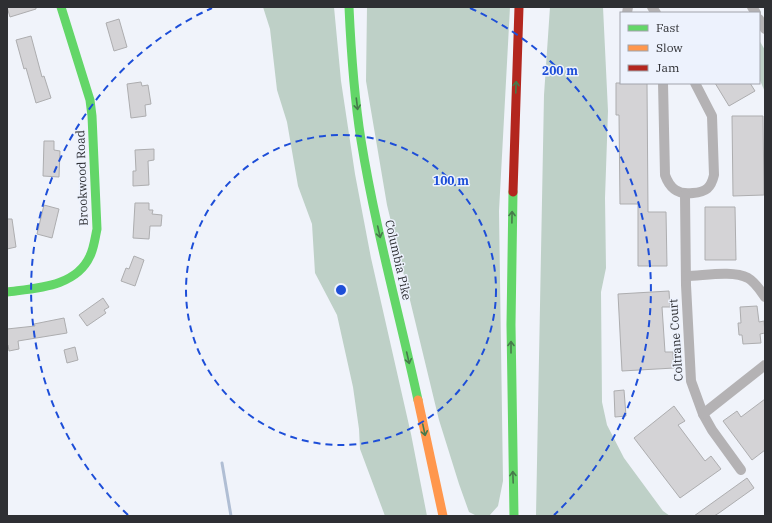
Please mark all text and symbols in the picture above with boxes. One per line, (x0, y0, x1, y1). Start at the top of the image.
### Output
legend (620, 12, 760, 84)
text: Fast (656, 20, 680, 35)
text: Slow (656, 40, 683, 55)
text: Jam (656, 60, 680, 75)
text: 200 m (542, 63, 578, 78)
one-way arrow (512, 81, 520, 94)
one-way arrow (353, 97, 361, 110)
street label: Brookwood Road (72, 130, 91, 226)
text: 100 m (433, 173, 469, 188)
one-way arrow (508, 211, 516, 224)
street label: Columbia Pike (382, 218, 415, 301)
one-way arrow (376, 225, 383, 238)
centre of rings (334, 283, 348, 297)
street label: Coltrane Court (665, 298, 686, 382)
one-way arrow (507, 341, 515, 354)
one-way arrow (405, 351, 413, 364)
one-way arrow (421, 423, 429, 436)
one-way arrow (510, 471, 517, 484)

